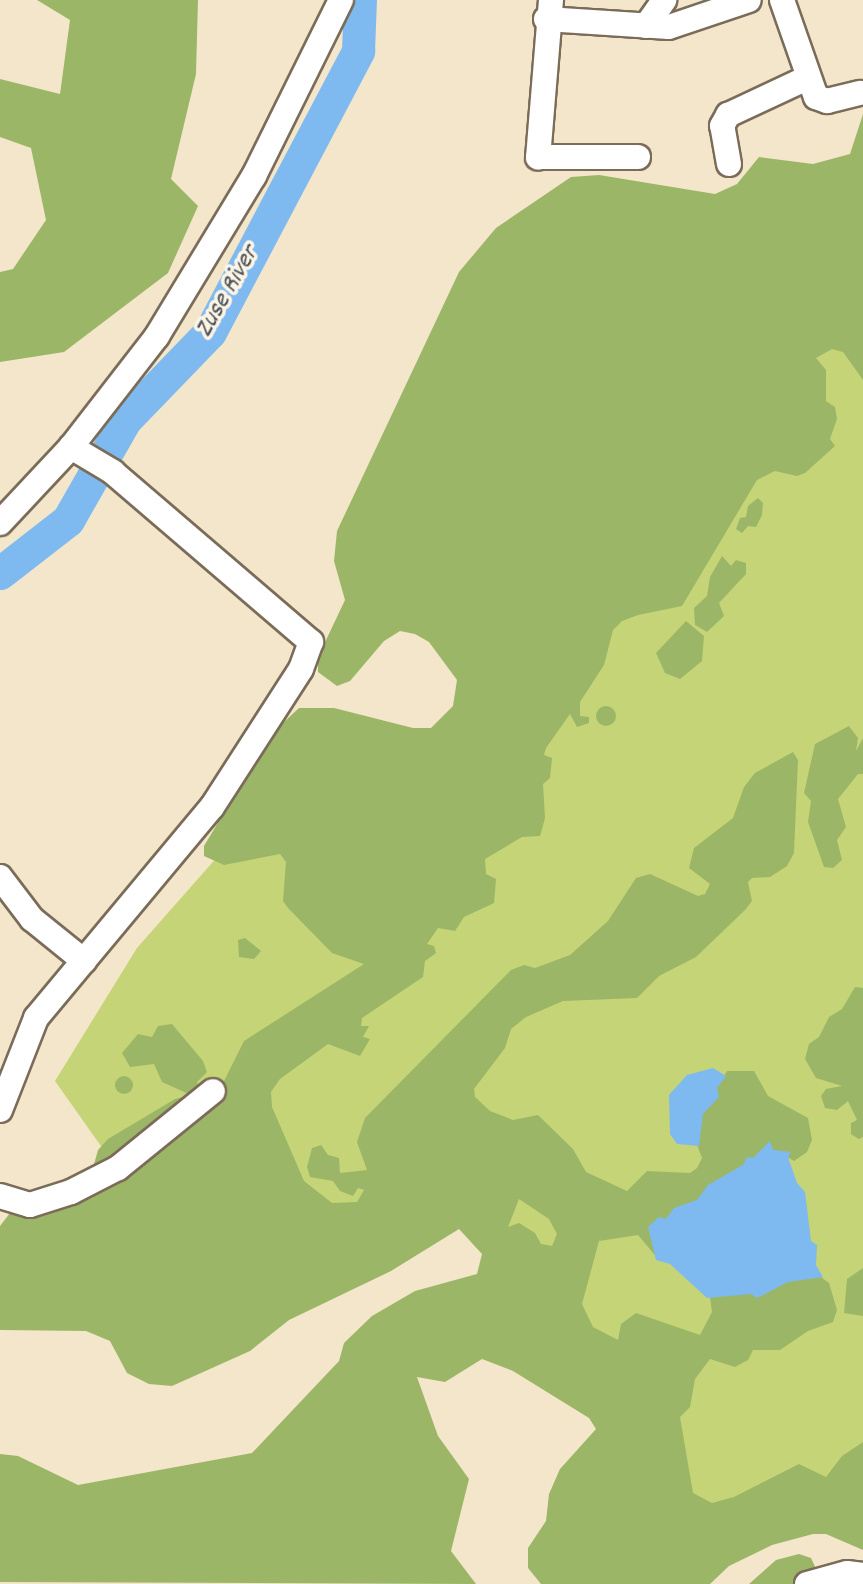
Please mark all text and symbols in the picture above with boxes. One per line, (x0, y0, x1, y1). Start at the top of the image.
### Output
water label: Zuse River (189, 241, 267, 343)

